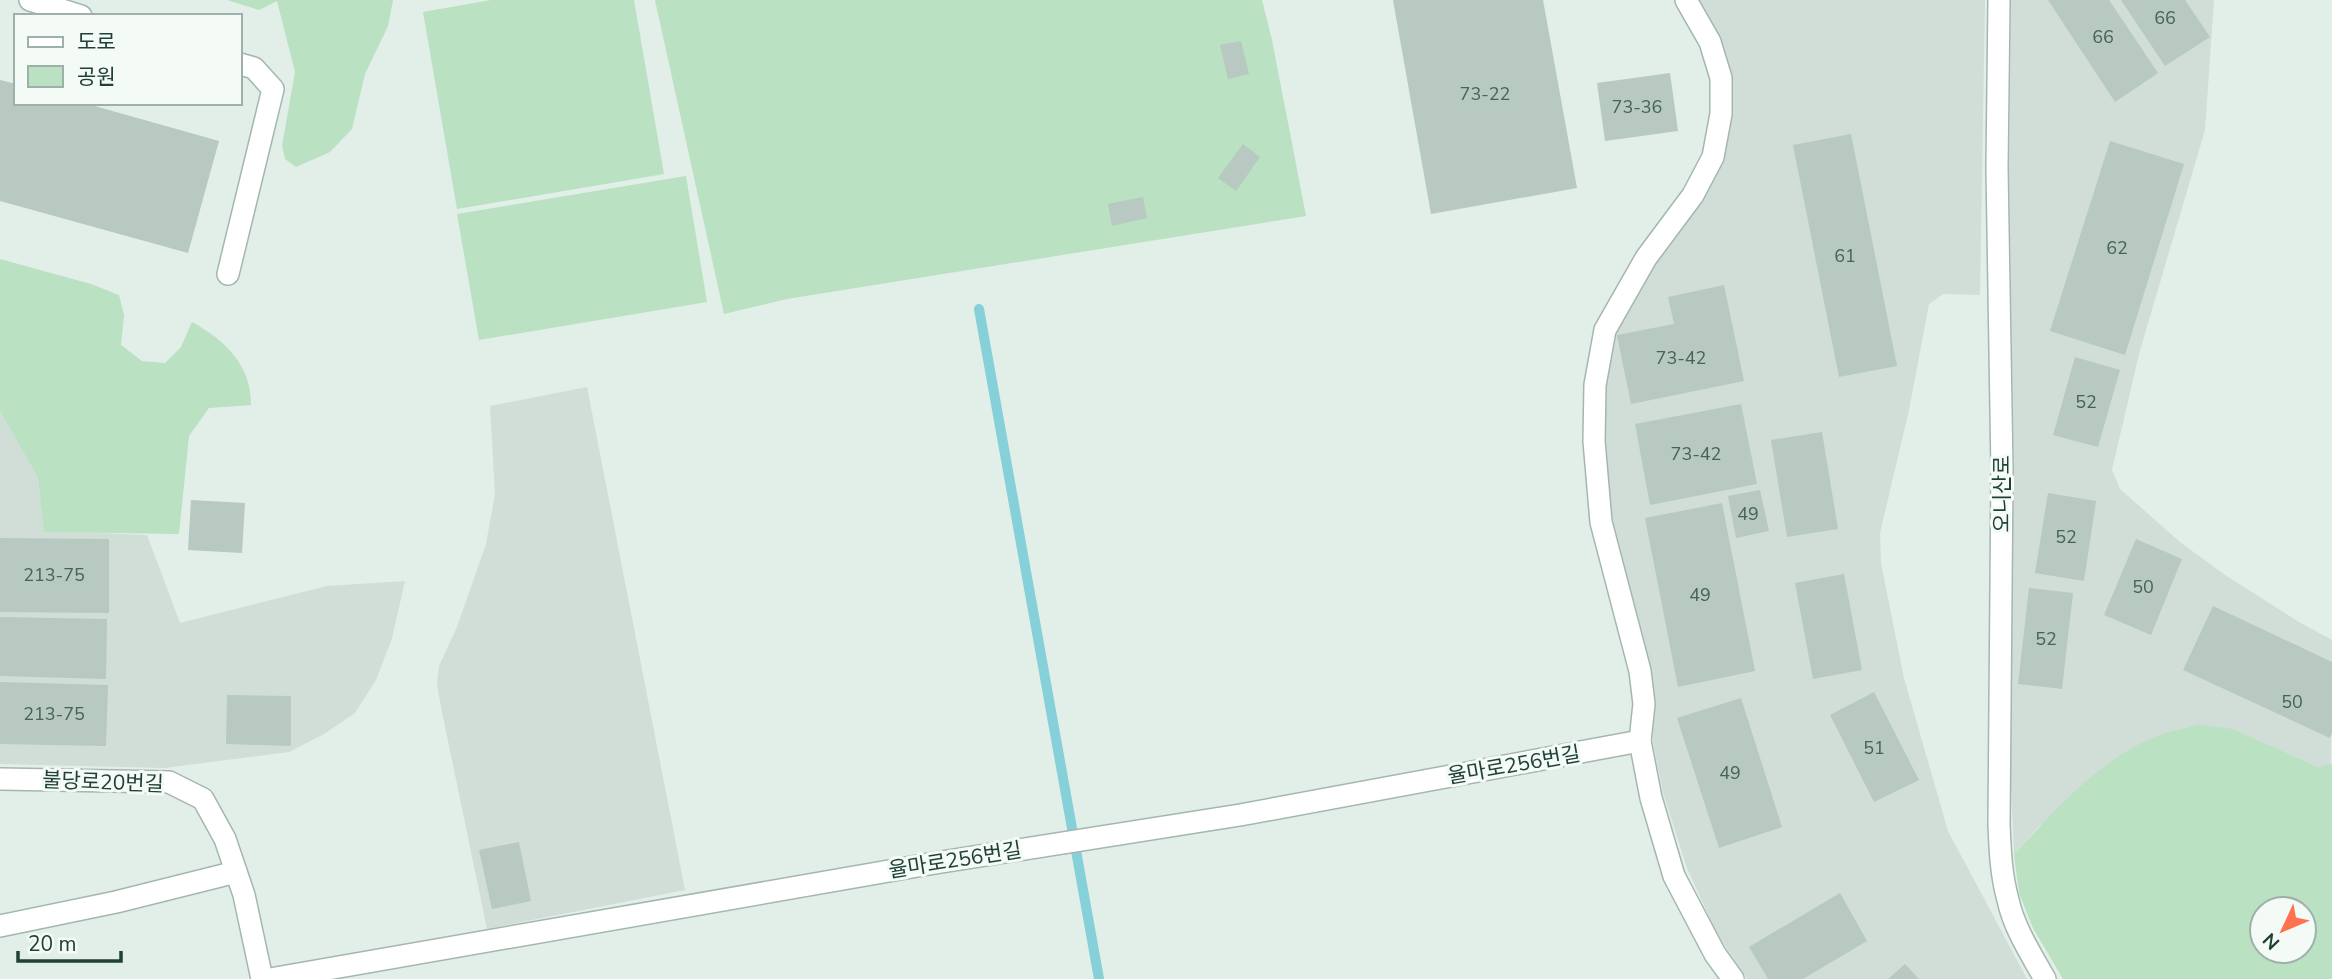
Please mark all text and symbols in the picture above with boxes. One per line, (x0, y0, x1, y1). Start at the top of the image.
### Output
house number: 66 (2154, 6, 2176, 30)
legend (14, 14, 242, 105)
house number: 66 (2092, 25, 2114, 49)
text: 도로 (77, 28, 116, 56)
text: 공원 (77, 63, 116, 91)
house number: 73-22 (1460, 82, 1510, 106)
house number: 73-36 (1612, 95, 1662, 119)
house number: 62 (2106, 236, 2128, 260)
house number: 61 (1834, 244, 1856, 268)
house number: 73-42 (1656, 346, 1706, 370)
house number: 52 (2075, 390, 2097, 414)
house number: 73-42 (1671, 442, 1721, 466)
street label: 오니산로 (1988, 455, 2016, 533)
house number: 49 (1737, 502, 1759, 526)
house number: 52 (2055, 525, 2077, 549)
house number: 213-75 (23, 563, 85, 587)
house number: 50 (2132, 575, 2154, 599)
house number: 49 (1689, 583, 1711, 607)
house number: 52 (2035, 627, 2057, 651)
house number: 50 (2281, 690, 2303, 714)
house number: 213-75 (23, 702, 85, 726)
house number: 51 (1863, 736, 1885, 760)
street label: 율마로256번길 (1445, 740, 1583, 790)
house number: 49 (1719, 761, 1741, 785)
street label: 불당로20번길 (42, 766, 164, 798)
street label: 율마로256번길 (886, 836, 1024, 884)
north arrow (2248, 895, 2318, 965)
scale bar (18, 920, 121, 964)
text: N (2257, 927, 2286, 955)
text: 20 m (28, 930, 77, 958)

